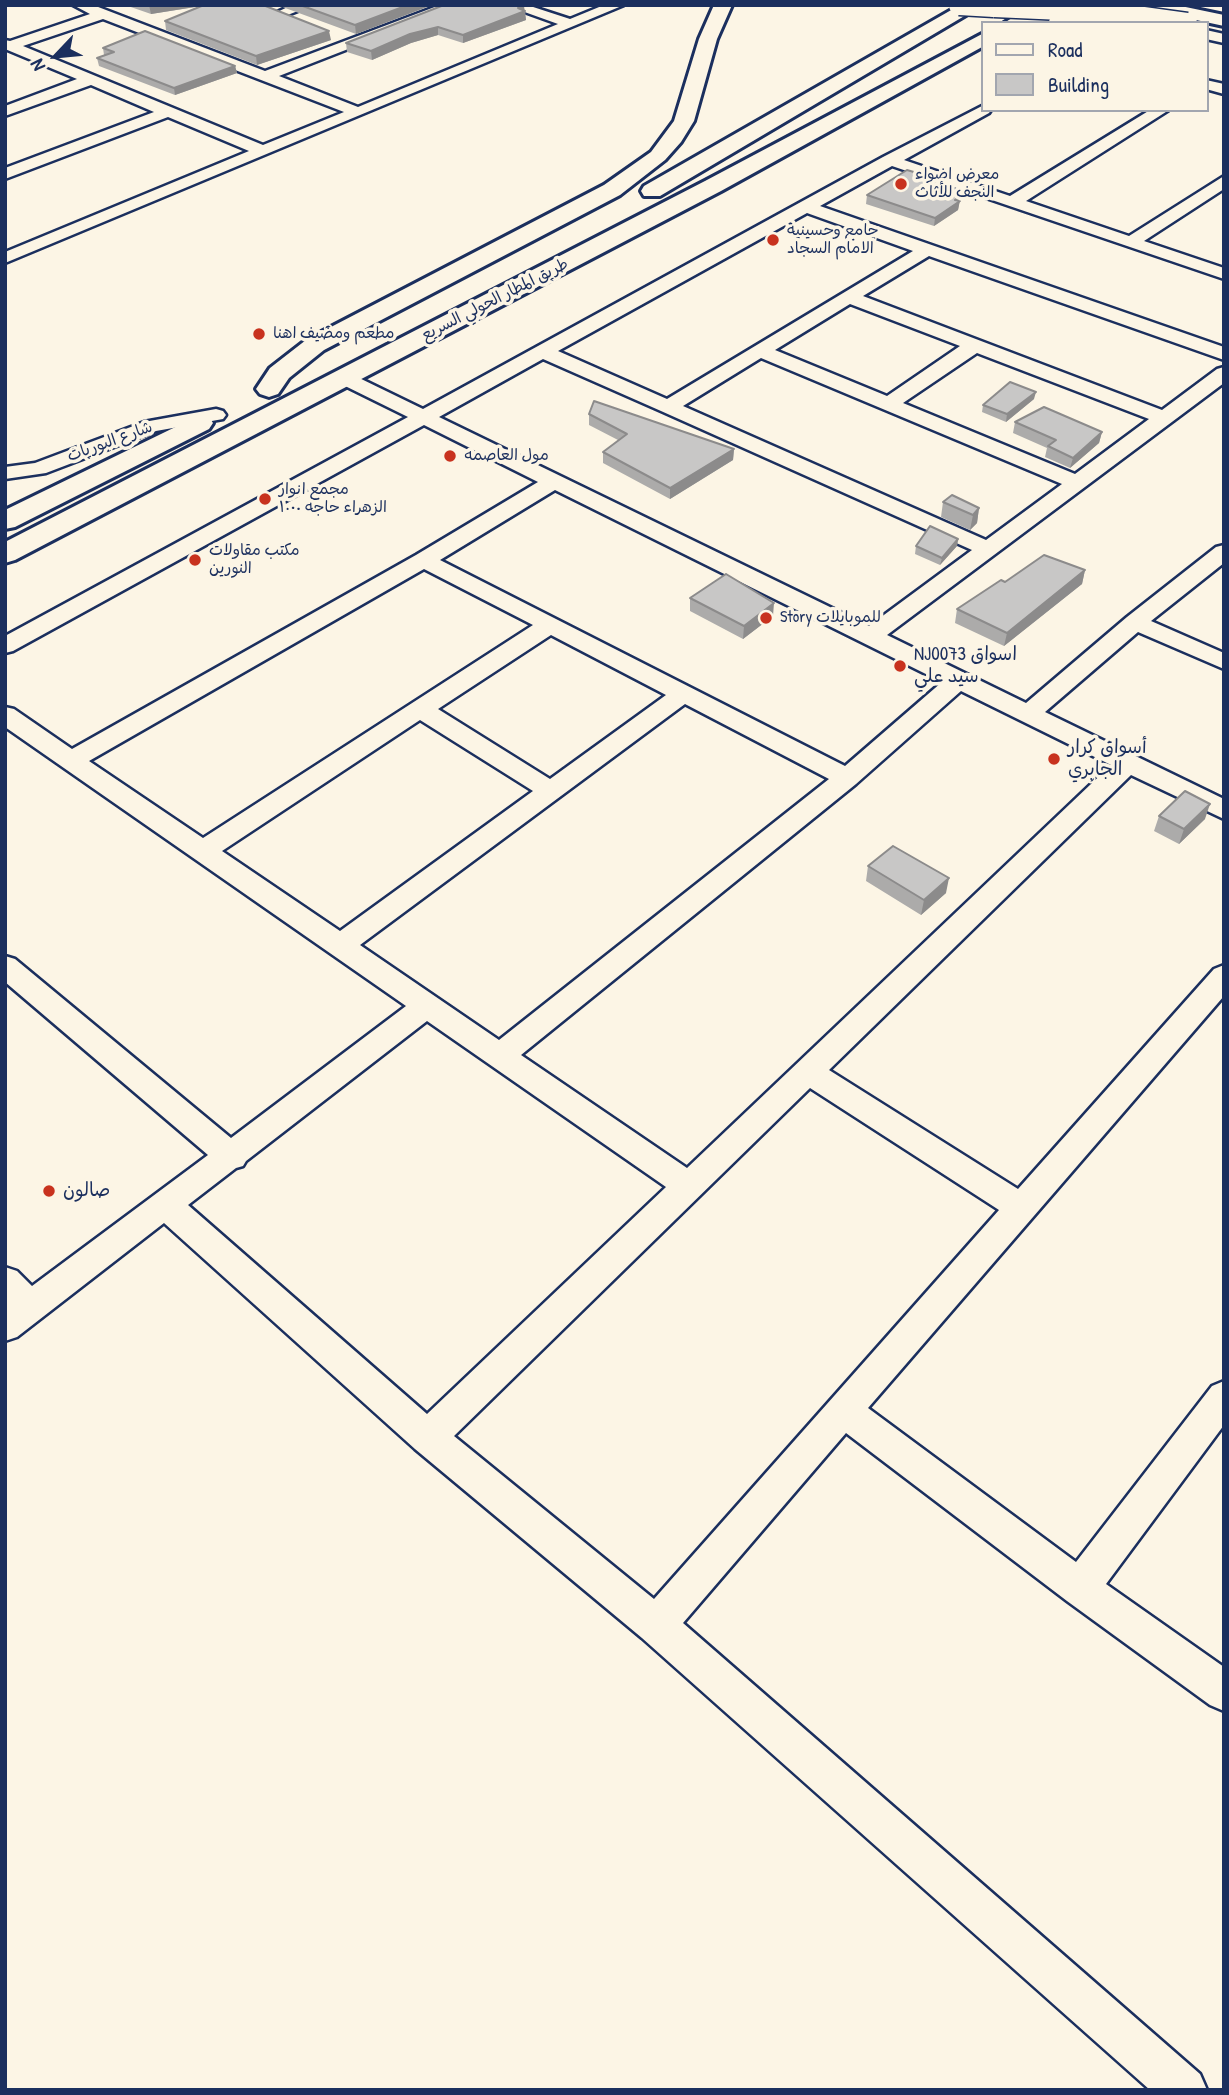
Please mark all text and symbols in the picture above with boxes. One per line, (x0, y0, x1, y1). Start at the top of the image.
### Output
north arrow (21, 21, 91, 91)
legend (981, 21, 1208, 112)
text: Road (1048, 35, 1082, 64)
text: N (23, 55, 51, 75)
text: Building (1048, 70, 1109, 99)
place label: معرض اضواء النجف للأثاث (915, 165, 999, 203)
marker: معرض اضواء النجف للأثاث (893, 176, 909, 192)
place label: جامع وحسينية الامام السجاد (787, 221, 879, 259)
marker: جامع وحسينية الامام السجاد (765, 232, 781, 248)
street label: طريق المطار الحولي السريع (418, 255, 572, 345)
place label: مطعم ومضيف اهنا (273, 324, 395, 344)
marker: مطعم ومضيف اهنا (251, 326, 267, 342)
street label: شارع البوريات (65, 418, 155, 466)
place label: مول العاصمه (464, 446, 549, 466)
marker: مول العاصمه (442, 448, 458, 464)
place label: مجمع انوار الزهراء حاجه ١٠٠٠ (279, 480, 387, 518)
marker: مجمع انوار الزهراء حاجه ١٠٠٠ (257, 491, 273, 507)
place label: مكتب مقاولات النورين (209, 541, 299, 579)
marker: مكتب مقاولات النورين (187, 552, 203, 568)
place label: Story للموبايلات (780, 608, 881, 628)
marker: Story للموبايلات (758, 610, 774, 626)
place label: NJ0073 اسواق سيد علي (914, 644, 1017, 688)
marker: NJ0073 اسواق سيد علي (892, 658, 908, 674)
place label: أسواق كرار الجابري (1068, 737, 1147, 781)
marker: أسواق كرار الجابري (1046, 751, 1062, 767)
place label: صالون (63, 1180, 110, 1202)
marker: صالون (41, 1183, 57, 1199)

